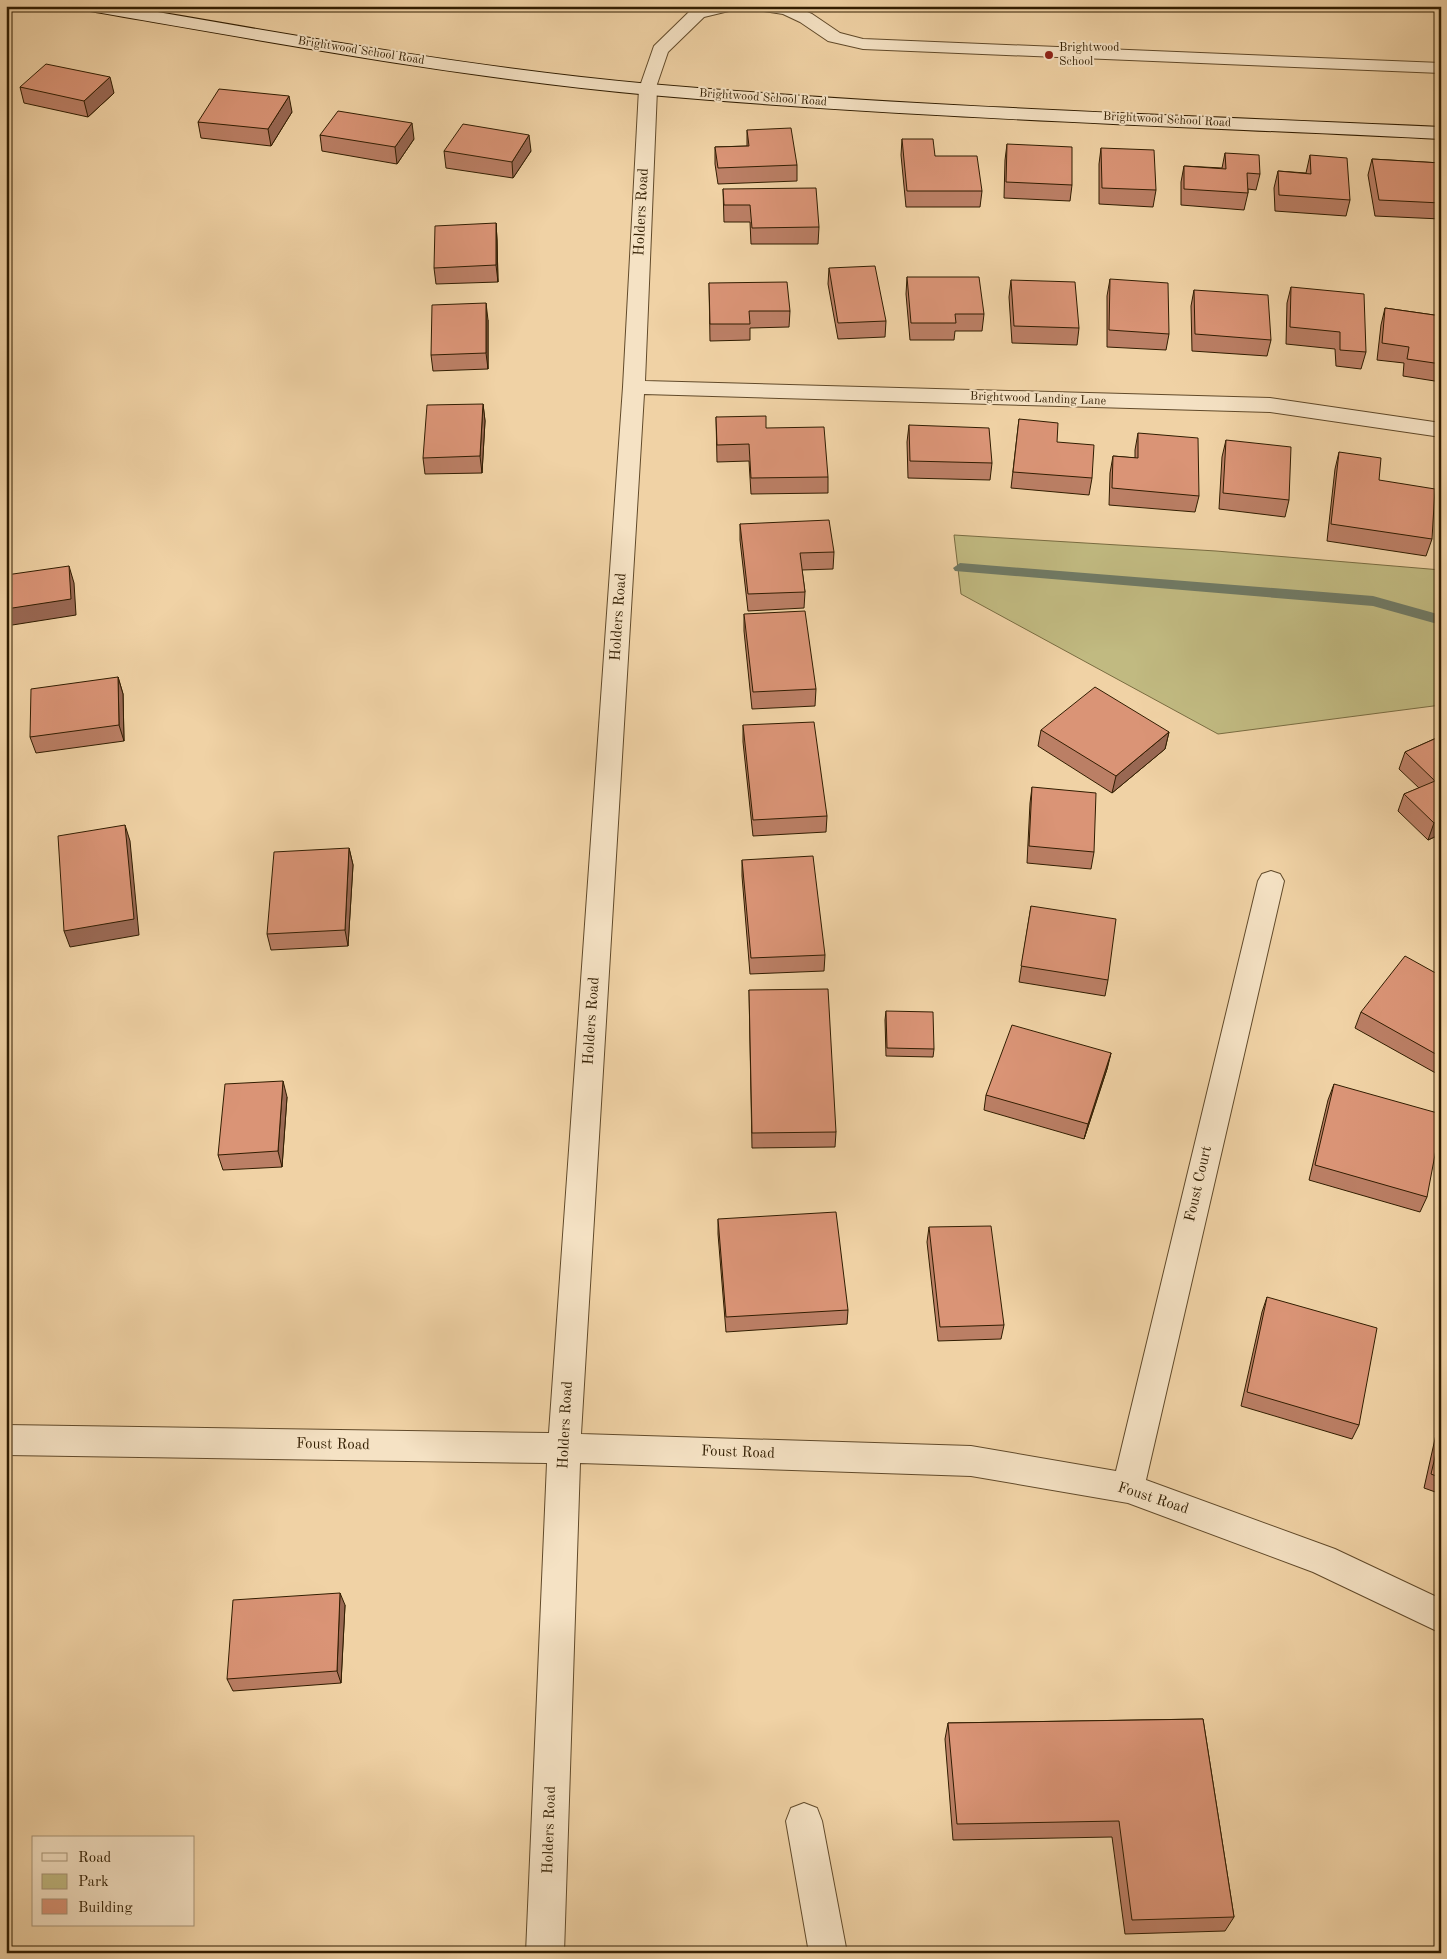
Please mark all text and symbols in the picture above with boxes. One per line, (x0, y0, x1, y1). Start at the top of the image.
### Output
street label: Brightwood School Road (297, 35, 425, 67)
place label: Brightwood School (1059, 42, 1120, 68)
marker: Brightwood School (1043, 49, 1055, 61)
street label: Brightwood School Road (699, 88, 827, 108)
street label: Brightwood School Road (1103, 111, 1231, 129)
street label: Holders Road (632, 167, 652, 256)
street label: Brightwood Landing Lane (970, 391, 1107, 407)
street label: Holders Road (608, 572, 630, 662)
street label: Holders Road (581, 976, 603, 1066)
street label: Foust Court (1183, 1145, 1215, 1223)
street label: Holders Road (556, 1380, 576, 1469)
street label: Foust Road (296, 1437, 370, 1453)
street label: Foust Road (701, 1444, 775, 1462)
street label: Foust Road (1116, 1480, 1191, 1518)
street label: Holders Road (541, 1785, 559, 1874)
legend (32, 1836, 195, 1926)
text: Road (78, 1851, 112, 1866)
text: Park (78, 1875, 109, 1890)
text: Building (78, 1901, 133, 1916)

